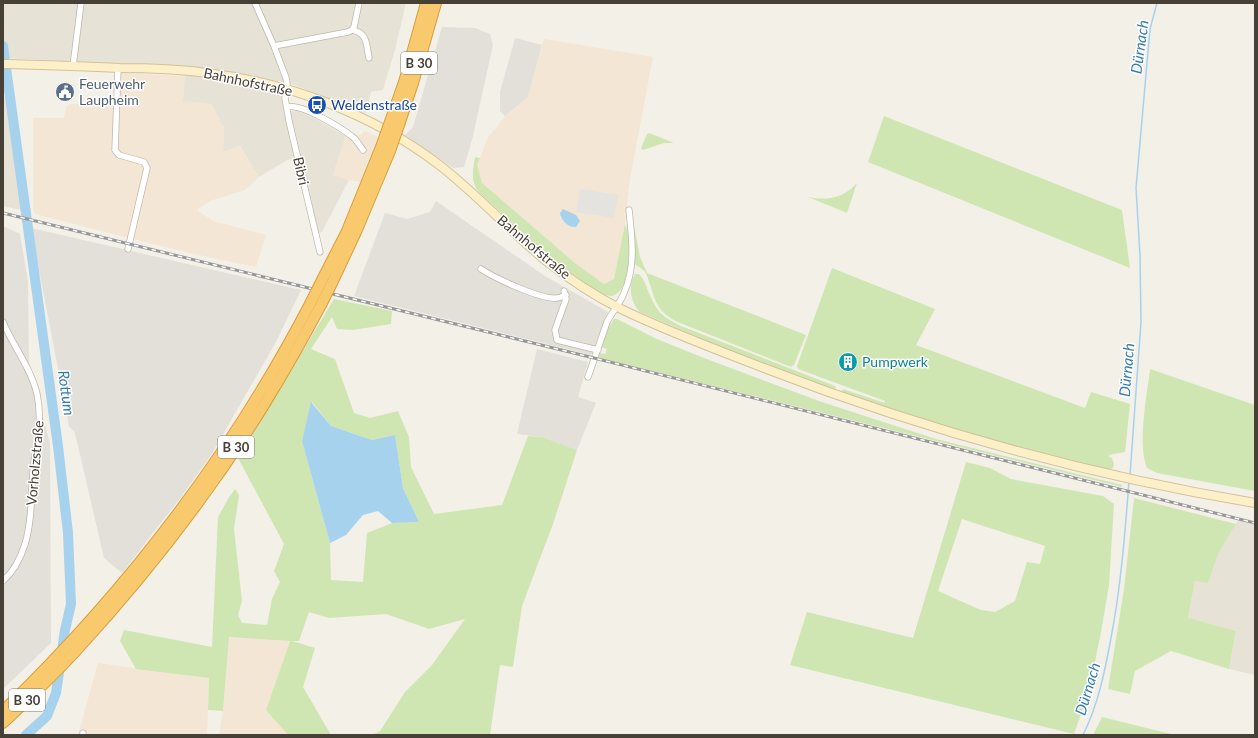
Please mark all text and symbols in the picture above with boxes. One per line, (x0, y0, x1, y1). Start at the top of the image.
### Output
water label: Dürnach (1126, 19, 1152, 75)
road number: B 30 (401, 52, 437, 74)
street label: Bahnhofstraße (202, 64, 294, 99)
place label: Feuerwehr Laupheim (79, 75, 145, 108)
public building icon: Feuerwehr Laupheim (54, 81, 76, 103)
bus stop icon: Weldenstraße (306, 94, 328, 116)
place label: Weldenstraße (331, 96, 417, 113)
street label: Bibri (290, 155, 313, 187)
street label: Bahnhofstraße (494, 211, 574, 282)
water label: Dürnach (1115, 342, 1137, 398)
building icon: Pumpwerk (837, 351, 859, 373)
place label: Pumpwerk (862, 353, 929, 370)
water label: Rottum (55, 369, 79, 417)
street label: Vorholzstraße (22, 420, 47, 506)
road number: B 30 (218, 436, 254, 458)
water label: Dürnach (1071, 660, 1104, 717)
road number: B 30 (9, 689, 45, 711)

